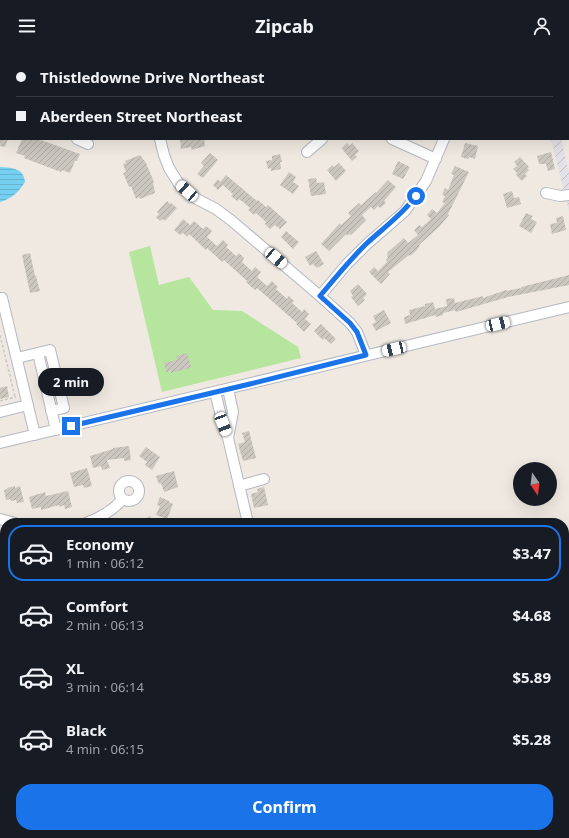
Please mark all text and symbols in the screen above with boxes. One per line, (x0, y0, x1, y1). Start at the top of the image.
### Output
text: Zipcab (255, 14, 314, 38)
icon: menu (16, 15, 38, 37)
icon: person (531, 15, 553, 37)
text: Thistledowne Drive Northeast (40, 67, 264, 87)
text: Aberdeen Street Northeast (40, 106, 242, 126)
car (174, 179, 200, 203)
route start (407, 187, 425, 205)
car (263, 246, 289, 270)
car (485, 315, 511, 333)
car (381, 340, 407, 358)
callout: 2 min (38, 368, 104, 396)
text: 2 min (53, 373, 89, 391)
car (213, 411, 233, 437)
route end (62, 417, 80, 435)
north arrow (513, 462, 557, 506)
map controls (513, 462, 557, 506)
text: Economy (66, 534, 134, 554)
icon: car (18, 535, 54, 571)
text: $3.47 (512, 543, 551, 563)
text: 1 min · 06:12 (66, 554, 144, 572)
text: Comfort (66, 596, 128, 616)
icon: car (18, 597, 54, 633)
text: $4.68 (512, 605, 551, 625)
text: 2 min · 06:13 (66, 616, 144, 634)
text: XL (66, 658, 84, 678)
icon: car (18, 659, 54, 695)
text: $5.89 (512, 667, 551, 687)
text: 3 min · 06:14 (66, 678, 144, 696)
text: Black (66, 720, 106, 740)
icon: car (18, 721, 54, 757)
text: $5.28 (512, 729, 551, 749)
text: 4 min · 06:15 (66, 740, 144, 758)
button: Confirm (16, 784, 553, 830)

